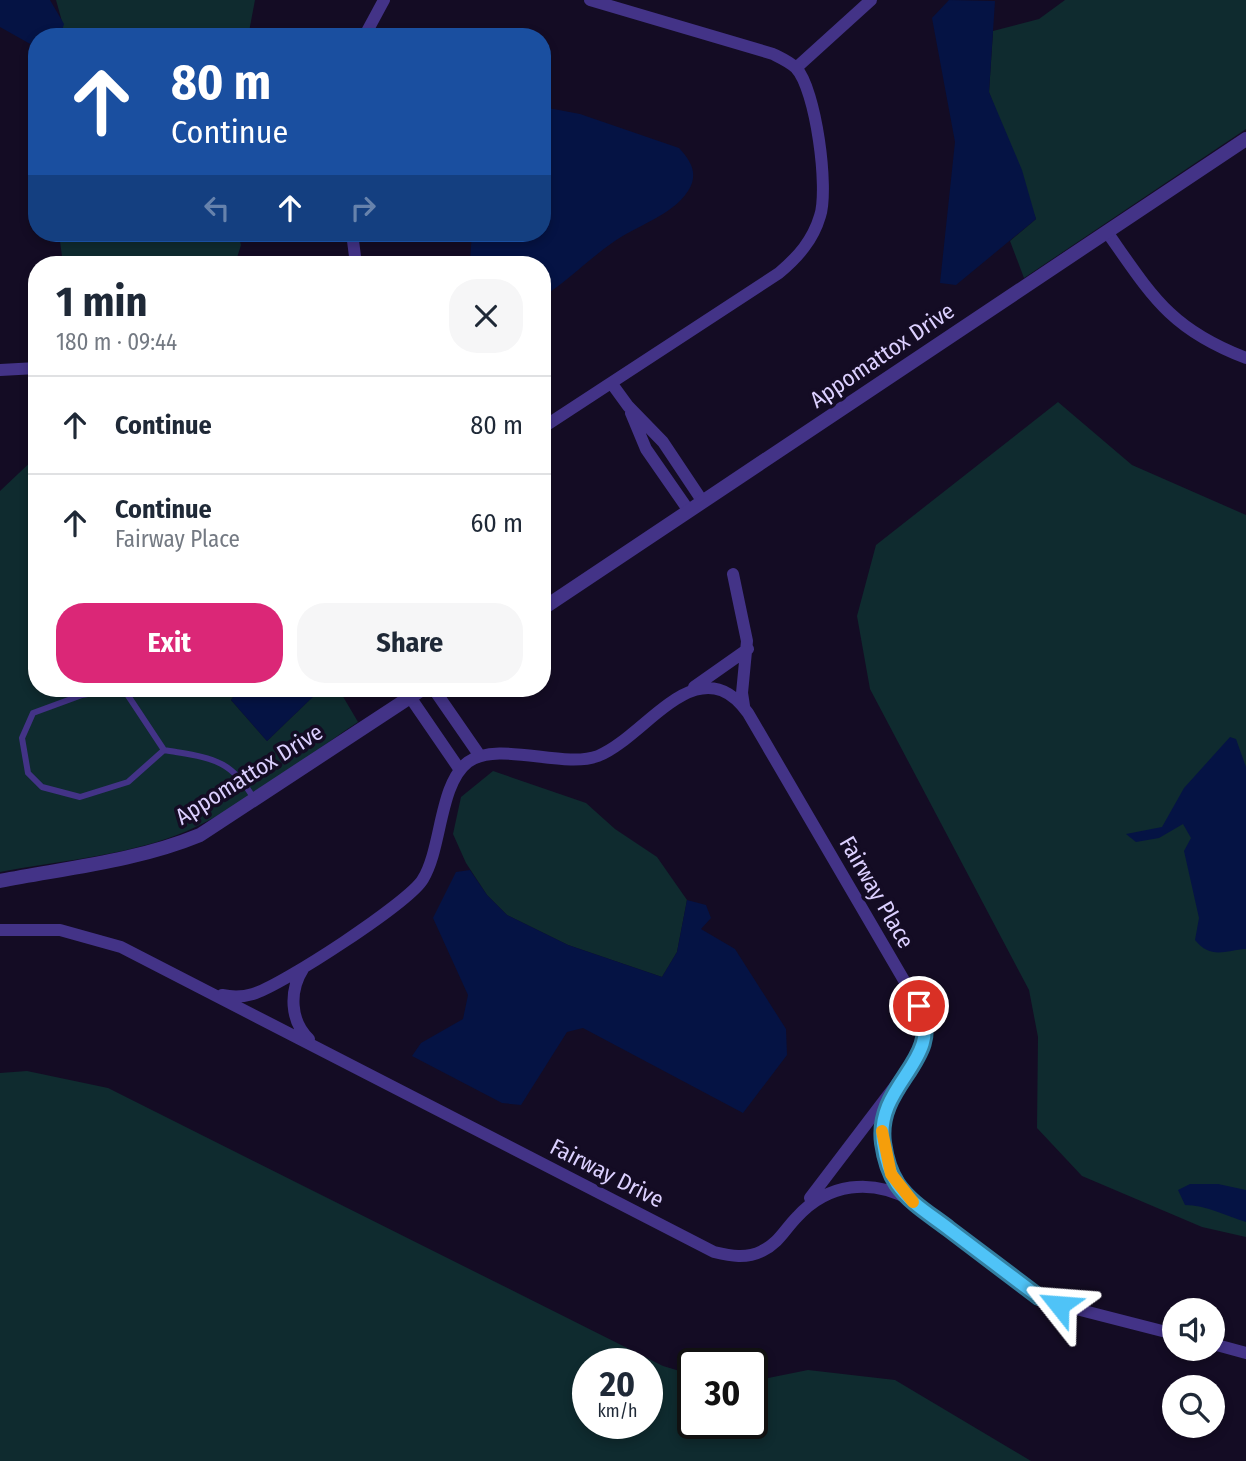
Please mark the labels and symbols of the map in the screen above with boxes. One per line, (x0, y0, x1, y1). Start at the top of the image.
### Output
street label: Appomattox Drive (804, 296, 960, 414)
street label: Appomattox Drive (170, 718, 328, 830)
street label: Fairway Place (834, 831, 920, 953)
pin (889, 976, 949, 1036)
street label: Fairway Drive (545, 1132, 669, 1214)
position arrow (1022, 1268, 1096, 1342)
speed limit sign: 30 (677, 1348, 768, 1439)

